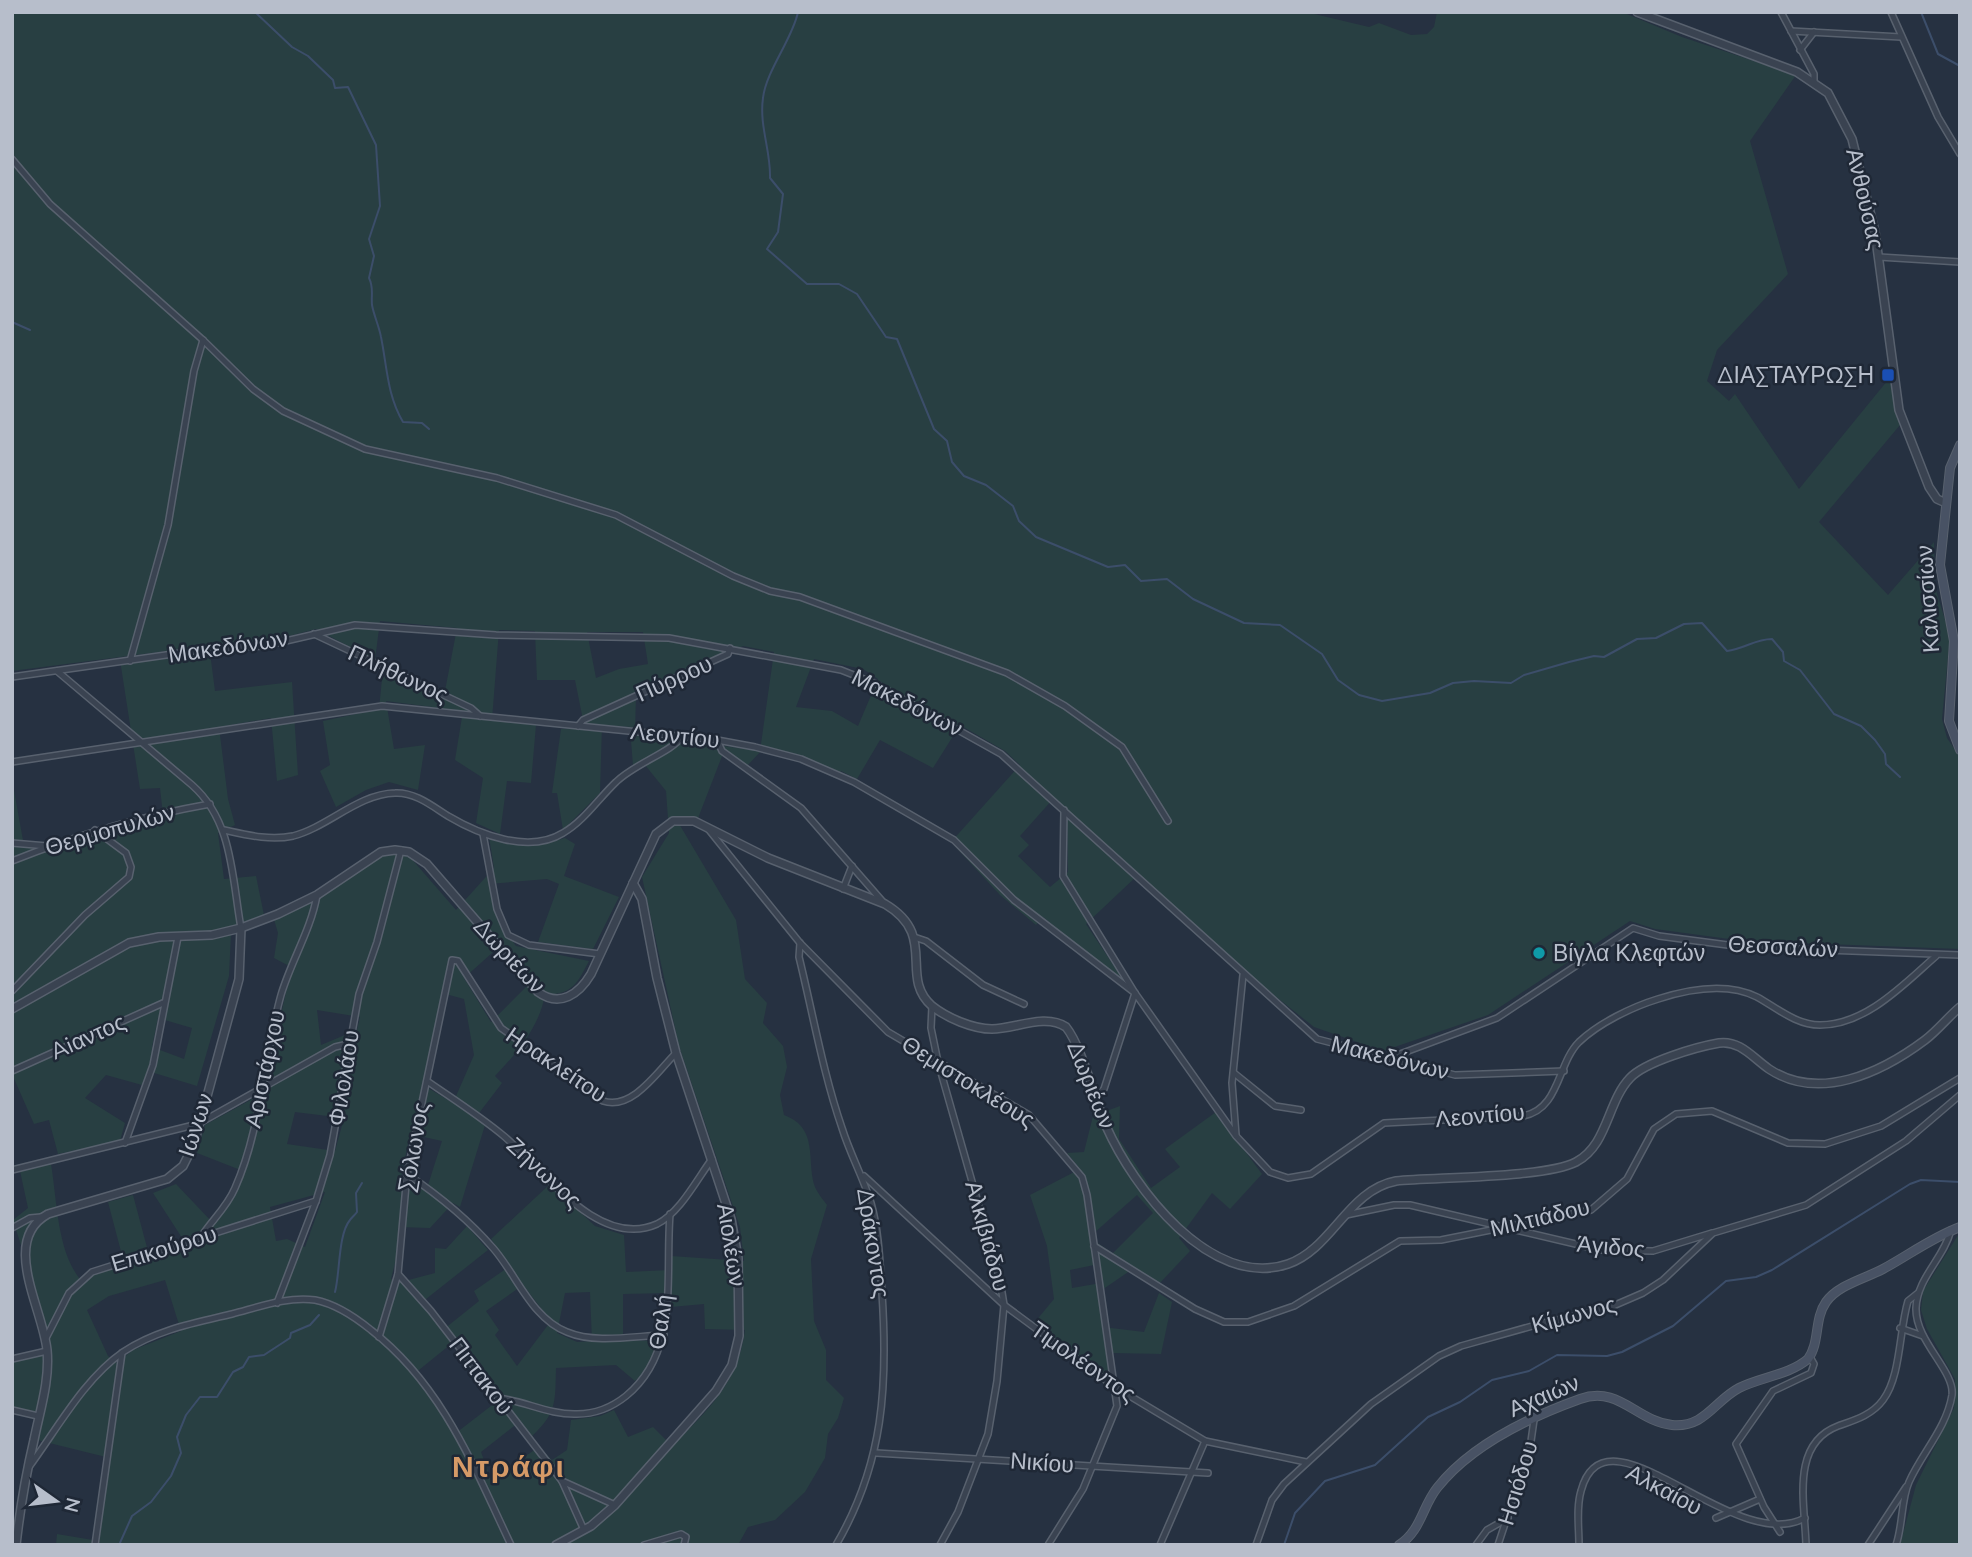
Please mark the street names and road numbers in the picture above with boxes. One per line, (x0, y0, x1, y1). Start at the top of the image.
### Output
street label: Ανθούσας (1838, 145, 1892, 253)
street label: Καλισσίων (1909, 544, 1947, 654)
street label: Μακεδόνων (166, 623, 290, 671)
street label: Πλήθωνος (343, 637, 453, 711)
street label: Πύρρου (631, 648, 717, 710)
street label: Μακεδόνων (846, 662, 968, 744)
street label: Λεοντίου (629, 716, 721, 756)
street label: Θερμοπυλών (42, 797, 178, 863)
street label: Δωριέων (466, 912, 552, 1000)
street label: Θεσσαλών (1727, 929, 1839, 965)
street label: Aiαντος (45, 1007, 131, 1067)
street label: Αριστάρχου (237, 1007, 293, 1131)
street label: Ηρακλείτου (499, 1020, 613, 1110)
street label: Φιλολάου (321, 1028, 367, 1128)
street label: Μακεδόνων (1328, 1028, 1452, 1088)
street label: Θεμιστοκλέους (895, 1029, 1041, 1135)
street label: Δωριέων (1059, 1036, 1123, 1134)
street label: Ιώνων (171, 1089, 221, 1161)
street label: Λεοντίου (1434, 1097, 1526, 1135)
street label: Σόλωνος (391, 1100, 437, 1194)
street label: Ζήνωνος (500, 1130, 588, 1216)
street label: Αλκιβιάδου (957, 1177, 1017, 1295)
street label: Δράκοντος (849, 1186, 897, 1300)
street label: Μιλτιάδου (1487, 1191, 1593, 1245)
street label: Αιολέων (709, 1201, 753, 1289)
street label: Επικούρου (107, 1218, 221, 1280)
street label: Άγιδος (1576, 1229, 1646, 1265)
street label: Κίμωνος (1528, 1289, 1620, 1341)
street label: Θαλή (642, 1292, 680, 1352)
street label: Τιμολέοντος (1024, 1314, 1142, 1410)
street label: Πιττακού (442, 1331, 520, 1421)
street label: Αχαιών (1504, 1367, 1584, 1425)
street label: Ησιόδου (1490, 1437, 1546, 1529)
street label: Νικίου (1009, 1445, 1075, 1481)
street label: Αλκαίου (1621, 1457, 1707, 1523)

